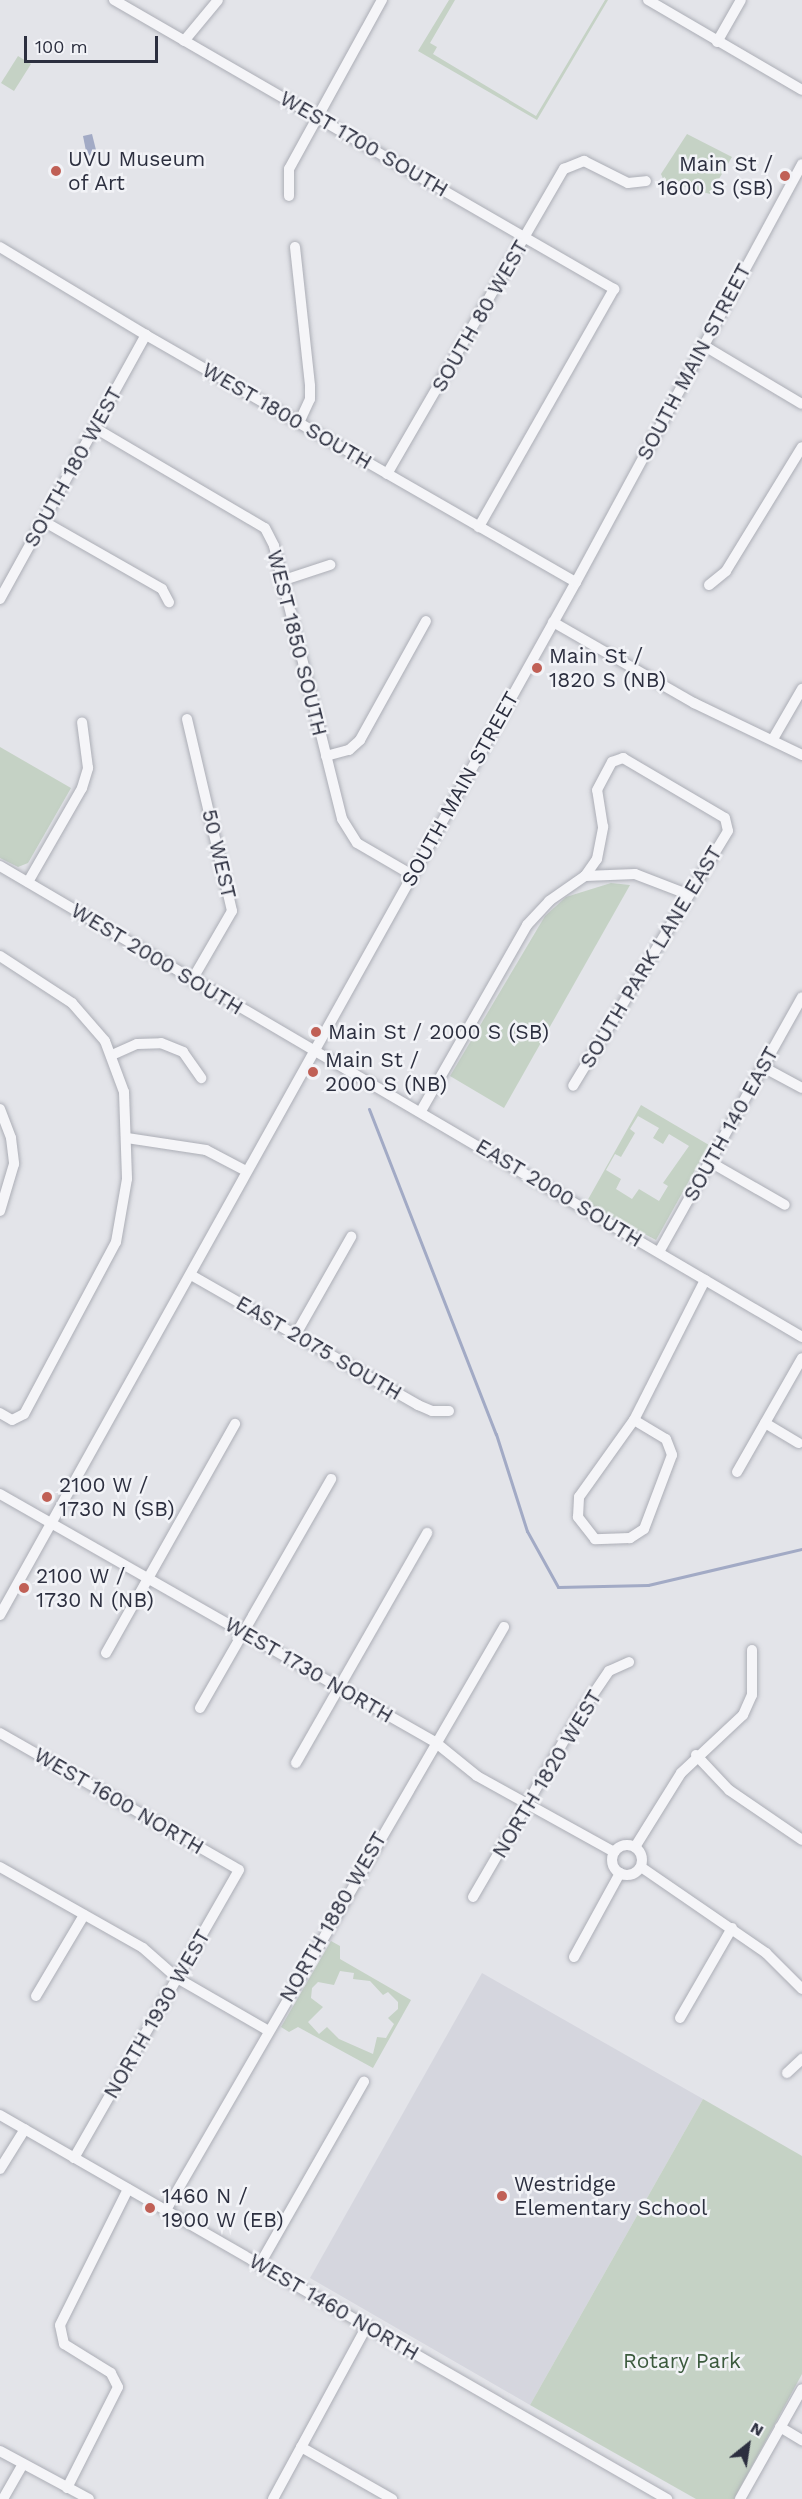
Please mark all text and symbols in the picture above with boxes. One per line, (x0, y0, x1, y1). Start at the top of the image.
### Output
scale bar (27, 24, 160, 62)
text: 100 m (35, 36, 88, 57)
street label: WEST 1700 SOUTH (275, 85, 453, 203)
place label: UVU Museum of Art (68, 146, 205, 196)
place label: Main St / 1600 S (SB) (658, 151, 773, 201)
marker: UVU Museum of Art (49, 164, 63, 178)
marker: Main St / 1600 S (SB) (778, 169, 792, 183)
street label: SOUTH 80 WEST (426, 235, 534, 397)
street label: SOUTH MAIN STREET (632, 259, 756, 465)
street label: WEST 1800 SOUTH (197, 357, 377, 475)
street label: SOUTH 180 WEST (18, 382, 128, 552)
street label: WEST 1850 SOUTH (262, 547, 332, 739)
place label: Main St / 1820 S (NB) (549, 643, 666, 693)
marker: Main St / 1820 S (NB) (530, 661, 544, 675)
street label: SOUTH MAIN STREET (396, 687, 524, 891)
street label: 50 WEST (196, 807, 242, 901)
street label: SOUTH PARK LANE EAST (575, 841, 727, 1073)
street label: WEST 2000 SOUTH (66, 897, 248, 1021)
place label: Main St / 2000 S (SB) (328, 1019, 549, 1045)
marker: Main St / 2000 S (SB) (309, 1025, 323, 1039)
street label: SOUTH 140 EAST (678, 1042, 784, 1206)
place label: Main St / 2000 S (NB) (325, 1047, 447, 1097)
marker: Main St / 2000 S (NB) (306, 1065, 320, 1079)
street label: EAST 2000 SOUTH (471, 1133, 647, 1253)
street label: EAST 2075 SOUTH (231, 1290, 407, 1406)
place label: 2100 W / 1730 N (SB) (59, 1472, 175, 1522)
marker: 2100 W / 1730 N (SB) (40, 1490, 54, 1504)
place label: 2100 W / 1730 N (NB) (36, 1563, 154, 1613)
marker: 2100 W / 1730 N (NB) (17, 1581, 31, 1595)
street label: WEST 1730 NORTH (220, 1611, 398, 1729)
street label: NORTH 1820 WEST (487, 1685, 607, 1863)
street label: WEST 1600 NORTH (29, 1742, 209, 1860)
street label: NORTH 1880 WEST (274, 1827, 392, 2007)
street label: NORTH 1930 WEST (98, 1924, 216, 2104)
place label: Westridge Elementary School (514, 2171, 708, 2221)
place label: 1460 N / 1900 W (EB) (162, 2183, 285, 2233)
marker: Westridge Elementary School (495, 2189, 509, 2203)
marker: 1460 N / 1900 W (EB) (143, 2201, 157, 2215)
street label: WEST 1460 NORTH (244, 2248, 424, 2366)
park label: Rotary Park (623, 2348, 741, 2374)
north arrow (718, 2415, 778, 2475)
text: N (747, 2418, 767, 2440)

